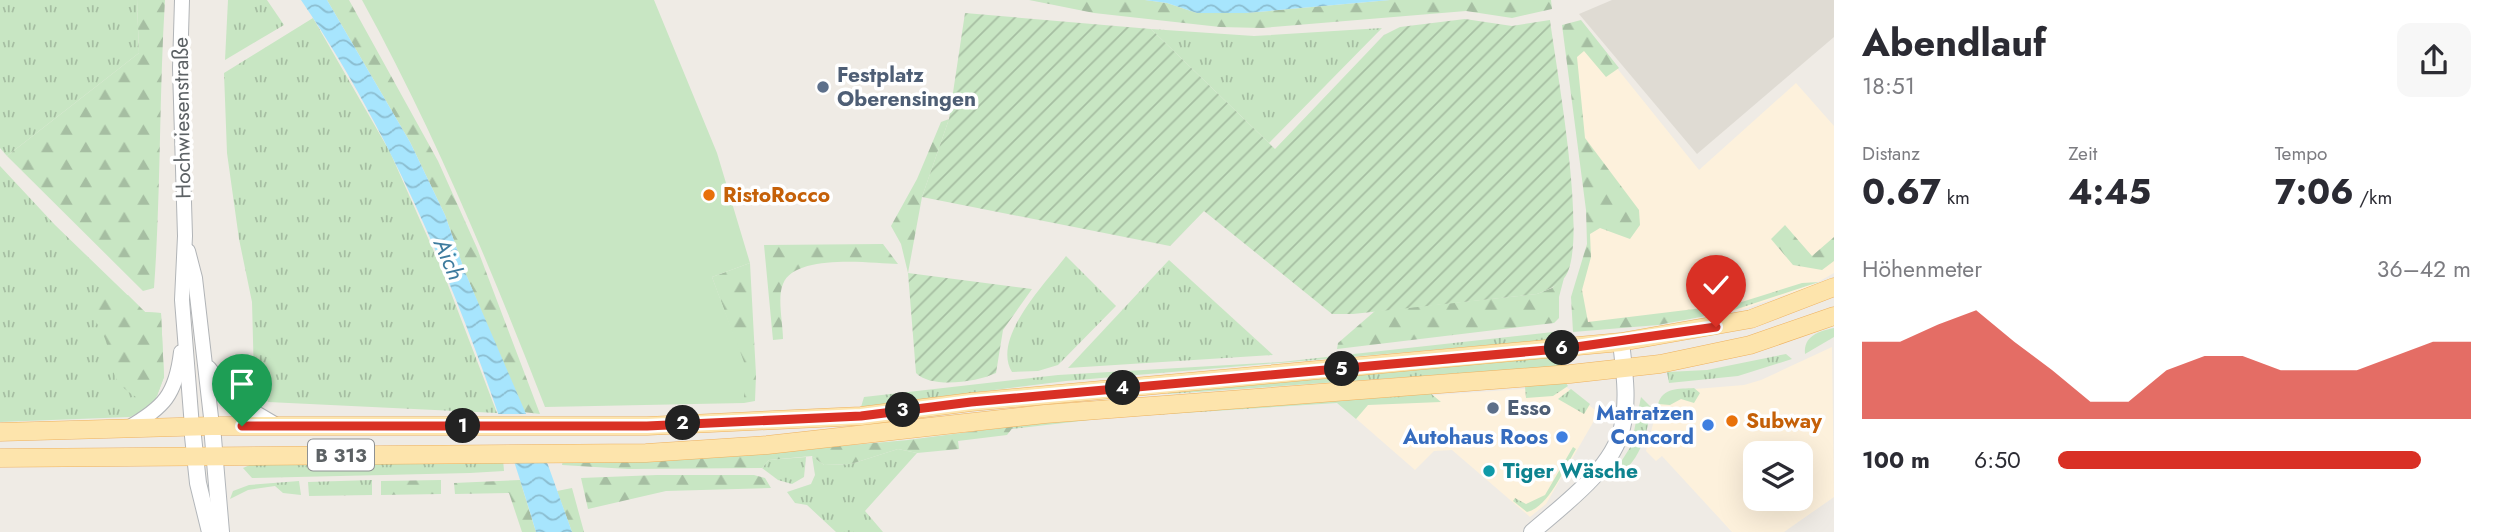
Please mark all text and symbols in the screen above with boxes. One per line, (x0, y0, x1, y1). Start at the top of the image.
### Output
text: Abendlauf (1862, 15, 2046, 70)
button: share (2397, 23, 2471, 97)
street label: Hochwiesenstraße (166, 37, 198, 199)
place label: Festplatz Oberensingen (837, 60, 976, 114)
text: 18:51 (1862, 69, 1915, 103)
marker: Festplatz Oberensingen (815, 79, 831, 95)
text: Distanz (1862, 140, 1920, 167)
text: Zeit (2068, 140, 2097, 167)
text: Tempo (2275, 140, 2327, 167)
text: 0.67 (1862, 167, 1941, 217)
text: 4:45 (2068, 167, 2151, 217)
text: 7:06 (2275, 167, 2354, 217)
place label: RistoRocco (723, 180, 830, 210)
text: km (1941, 184, 1970, 211)
text: /km (2354, 184, 2392, 211)
marker: RistoRocco (701, 187, 717, 203)
water label: Aich (425, 232, 473, 285)
text: Höhenmeter (1862, 252, 1982, 286)
text: 36–42 m (2377, 252, 2471, 286)
pin (1686, 255, 1746, 327)
icon: check (1697, 266, 1735, 304)
pin: 6 (1544, 330, 1580, 366)
text: 6 (1555, 334, 1568, 361)
pin: 5 (1324, 352, 1360, 386)
pin (212, 354, 272, 426)
text: 5 (1335, 355, 1348, 382)
icon: arrive (223, 365, 261, 403)
pin: 4 (1106, 370, 1140, 406)
text: 4 (1116, 374, 1129, 401)
pin: 3 (886, 392, 920, 428)
place label: Esso (1507, 393, 1551, 423)
text: 3 (897, 396, 908, 423)
place label: Matratzen Concord (1596, 398, 1694, 452)
marker: Esso (1485, 400, 1501, 416)
pin: 2 (666, 406, 700, 440)
place label: Subway (1746, 406, 1823, 436)
pin: 1 (446, 408, 480, 444)
text: 2 (676, 409, 689, 436)
text: 1 (458, 412, 467, 439)
marker: Subway (1724, 413, 1740, 429)
marker: Matratzen Concord (1700, 417, 1716, 433)
place label: Autohaus Roos (1402, 422, 1548, 452)
marker: Autohaus Roos (1554, 429, 1570, 445)
road number: B 313 (308, 440, 374, 470)
map controls (1743, 441, 1813, 511)
button: layers (1743, 441, 1813, 511)
text: 100 m (1862, 443, 1930, 477)
text: 6:50 (1974, 443, 2021, 477)
place label: Tiger Wäsche (1503, 456, 1638, 486)
marker: Tiger Wäsche (1481, 463, 1497, 479)

